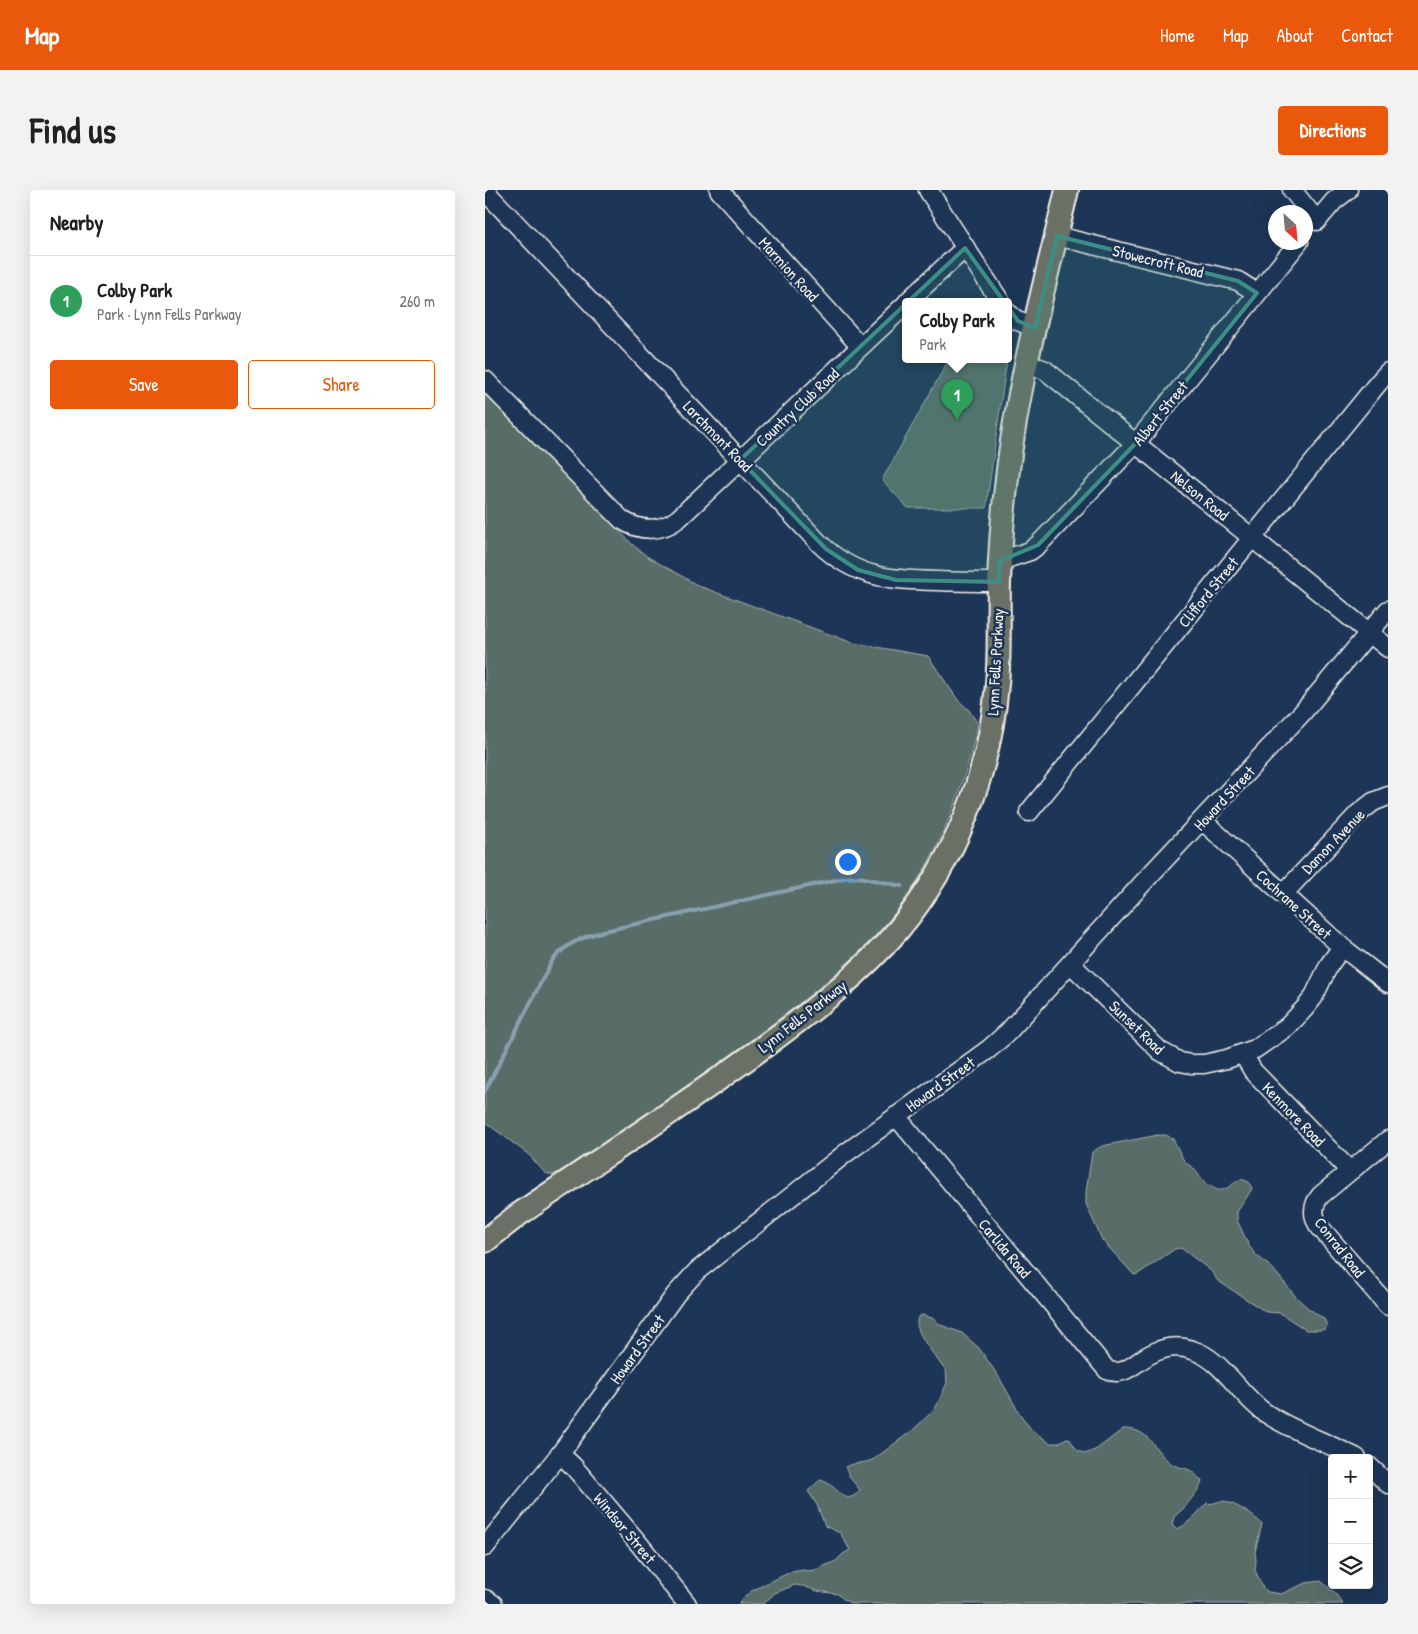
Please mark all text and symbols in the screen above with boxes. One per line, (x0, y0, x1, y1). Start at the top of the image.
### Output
text: Map (25, 19, 59, 51)
text: Home (1160, 23, 1195, 48)
text: Map (1223, 23, 1248, 48)
text: About (1276, 23, 1313, 48)
text: Contact (1341, 23, 1393, 48)
button: Directions (1278, 106, 1388, 155)
text: Find us (30, 107, 116, 154)
north arrow (1268, 205, 1313, 250)
text: Nearby (50, 208, 103, 237)
street label: Marmion Road (754, 232, 824, 306)
street label: Stowecroft Road (1110, 239, 1206, 283)
text: Colby Park (97, 277, 172, 303)
text: 1 (63, 290, 69, 312)
text: 260 m (399, 290, 435, 312)
popup (902, 298, 1012, 363)
text: Park · Lynn Fells Parkway (97, 303, 242, 325)
text: Colby Park (919, 307, 995, 333)
text: Park (919, 333, 946, 355)
button: Save (50, 360, 238, 409)
button: Share (248, 360, 435, 409)
street label: Country Club Road (750, 363, 844, 451)
street label: Albert Street (1127, 376, 1193, 450)
pin: 1 (941, 379, 973, 420)
street label: Larchmont Road (678, 396, 758, 476)
street label: Nelson Road (1166, 465, 1234, 525)
street label: Clifford Street (1173, 552, 1244, 632)
street label: Lynn Fells Parkway (981, 608, 1009, 716)
street label: Howard Street (1188, 761, 1260, 835)
street label: Damon Avenue (1296, 803, 1370, 878)
your location (835, 849, 861, 875)
street label: Cochrane Street (1251, 864, 1337, 944)
street label: Lynn Fells Parkway (753, 974, 851, 1058)
street label: Sunset Road (1105, 995, 1169, 1059)
street label: Howard Street (901, 1051, 980, 1117)
street label: Kenmore Road (1258, 1077, 1330, 1151)
street label: Conrad Road (1309, 1212, 1371, 1282)
street label: Carlida Road (974, 1214, 1036, 1282)
street label: Howard Street (604, 1309, 670, 1388)
map controls (1328, 1454, 1373, 1589)
button: + (1328, 1454, 1373, 1499)
street label: Windsor Street (589, 1488, 662, 1569)
button: − (1328, 1499, 1373, 1544)
button: layers (1328, 1544, 1373, 1589)

